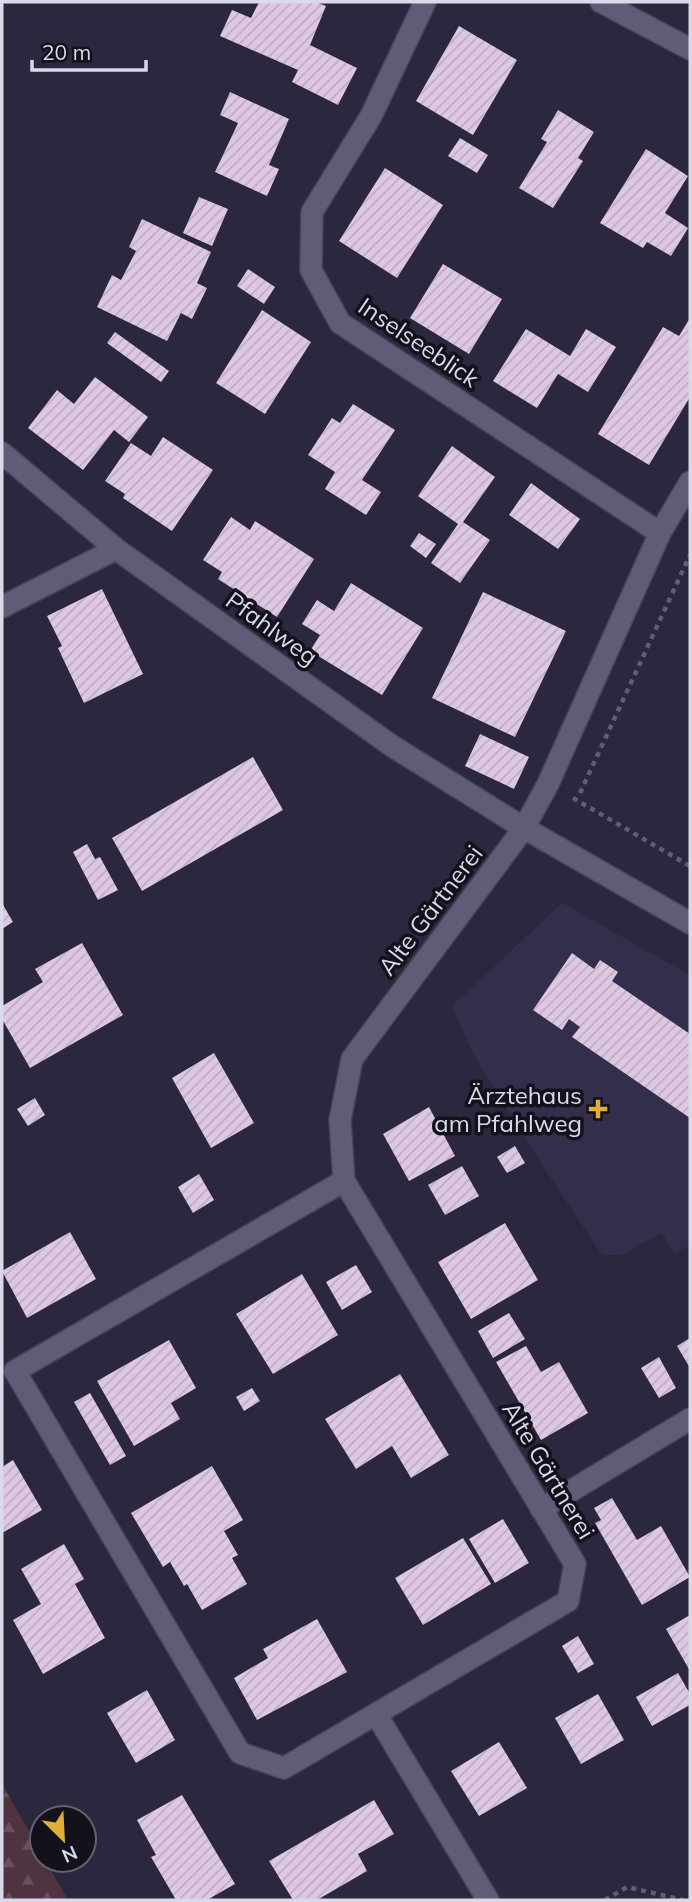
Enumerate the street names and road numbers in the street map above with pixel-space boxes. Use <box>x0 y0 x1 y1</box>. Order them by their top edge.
street label: Inselseeblick <box>353 291 486 394</box>
street label: Pfahlweg <box>220 585 324 671</box>
street label: Alte Gärtnerei <box>371 839 489 981</box>
street label: Alte Gärtnerei <box>496 1396 602 1544</box>

